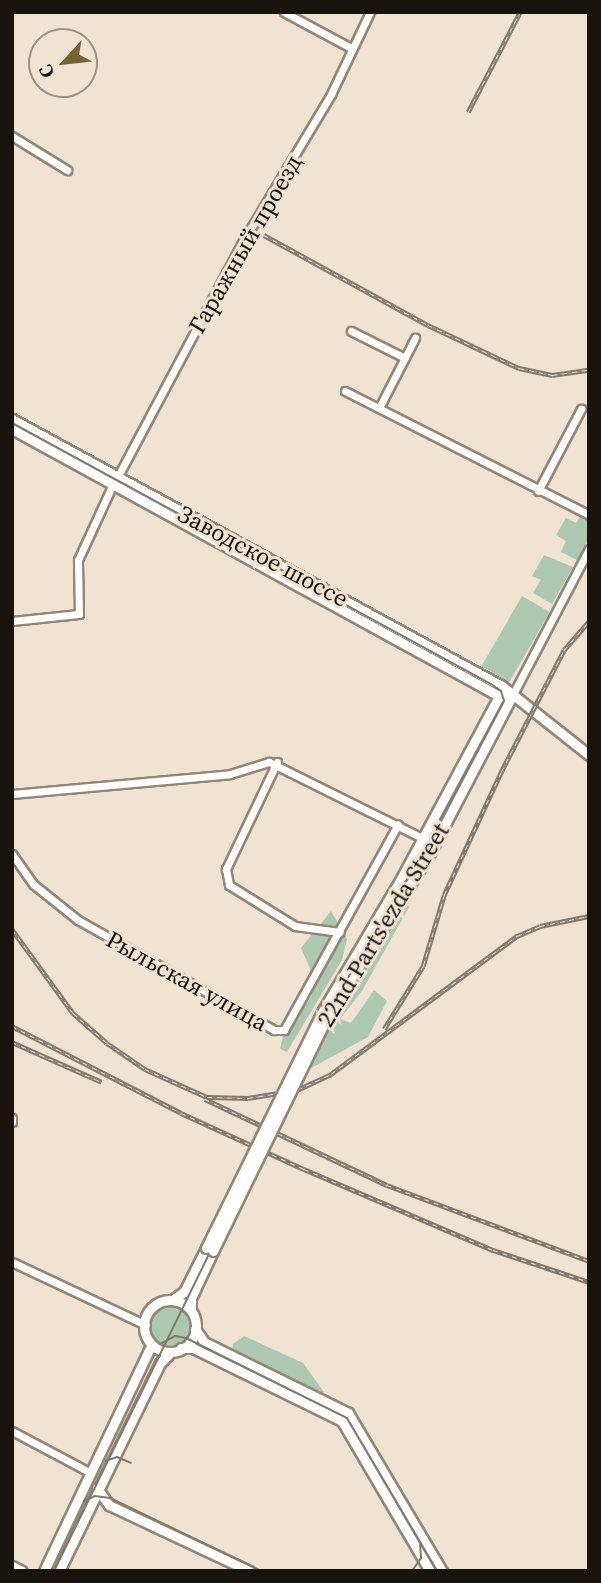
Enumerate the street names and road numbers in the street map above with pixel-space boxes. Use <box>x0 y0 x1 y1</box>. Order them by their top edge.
street label: Гаражный проезд <box>182 150 308 338</box>
street label: Заводское шоссе <box>173 499 353 613</box>
street label: 22nd Parts'ezda Street <box>311 818 455 1032</box>
street label: Рыльская улица <box>101 925 273 1037</box>

